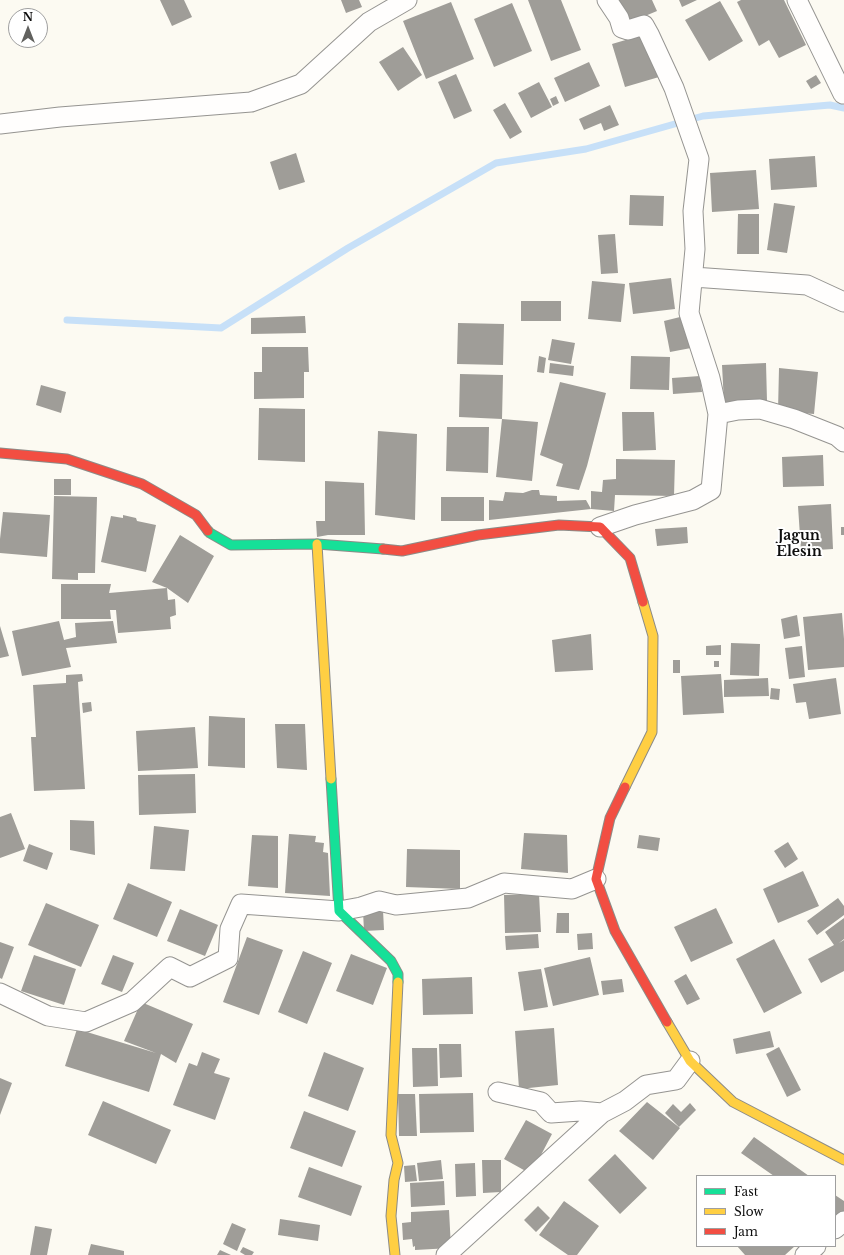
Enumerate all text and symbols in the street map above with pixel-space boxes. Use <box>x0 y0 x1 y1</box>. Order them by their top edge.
north arrow <box>8 8 48 48</box>
text: N <box>23 10 33 24</box>
district label: Jagun Elesin <box>776 528 822 560</box>
legend <box>696 1175 836 1247</box>
text: Fast <box>734 1184 758 1199</box>
text: Slow <box>734 1204 763 1219</box>
text: Jam <box>734 1224 758 1239</box>

